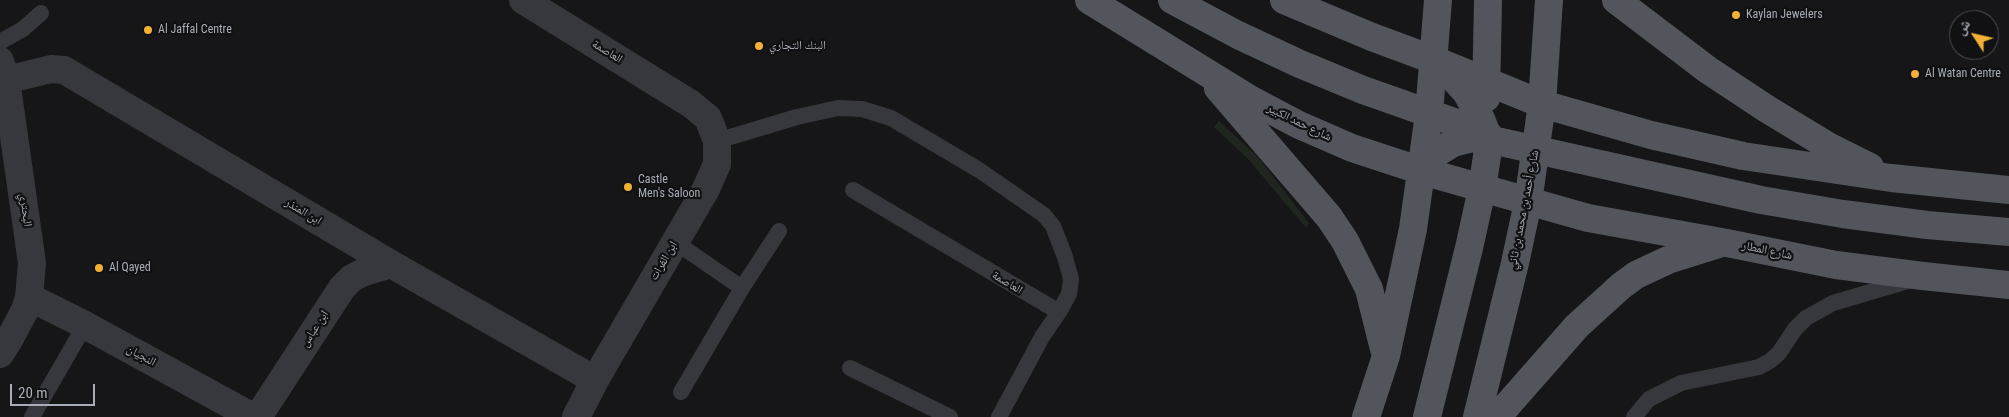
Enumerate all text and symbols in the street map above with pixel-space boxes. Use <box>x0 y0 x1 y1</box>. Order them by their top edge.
place label: Kaylan Jewelers <box>1746 8 1823 22</box>
marker: Kaylan Jewelers <box>1730 9 1742 21</box>
north arrow <box>1949 10 1999 60</box>
text: ش <box>1952 16 1973 38</box>
place label: Al Jaffal Centre <box>158 23 232 37</box>
marker: Al Jaffal Centre <box>142 24 154 36</box>
street label: العاصمة <box>589 37 625 67</box>
place label: البنك التجاري <box>769 39 826 53</box>
marker: البنك التجاري <box>753 40 765 52</box>
place label: Al Watan Centre <box>1925 67 2001 81</box>
marker: Al Watan Centre <box>1909 68 1921 80</box>
street label: شارع حمد الكبير <box>1264 101 1334 145</box>
street label: شارع أحمد بن محمد بن ثاني <box>1505 149 1543 271</box>
place label: Castle Men's Saloon <box>638 173 700 201</box>
marker: Castle Men's Saloon <box>622 181 634 193</box>
street label: البحتري <box>16 192 34 228</box>
street label: ابن المنذر <box>282 195 324 229</box>
street label: ابن الفرات <box>647 239 681 283</box>
street label: شارع المطار <box>1740 239 1794 263</box>
place label: Al Qayed <box>109 261 151 275</box>
marker: Al Qayed <box>93 262 105 274</box>
street label: العاصمة <box>989 268 1025 298</box>
street label: ابن عباس <box>298 308 332 350</box>
street label: النجيان <box>124 342 158 370</box>
scale bar <box>12 374 98 406</box>
text: 20 m <box>18 384 48 402</box>

